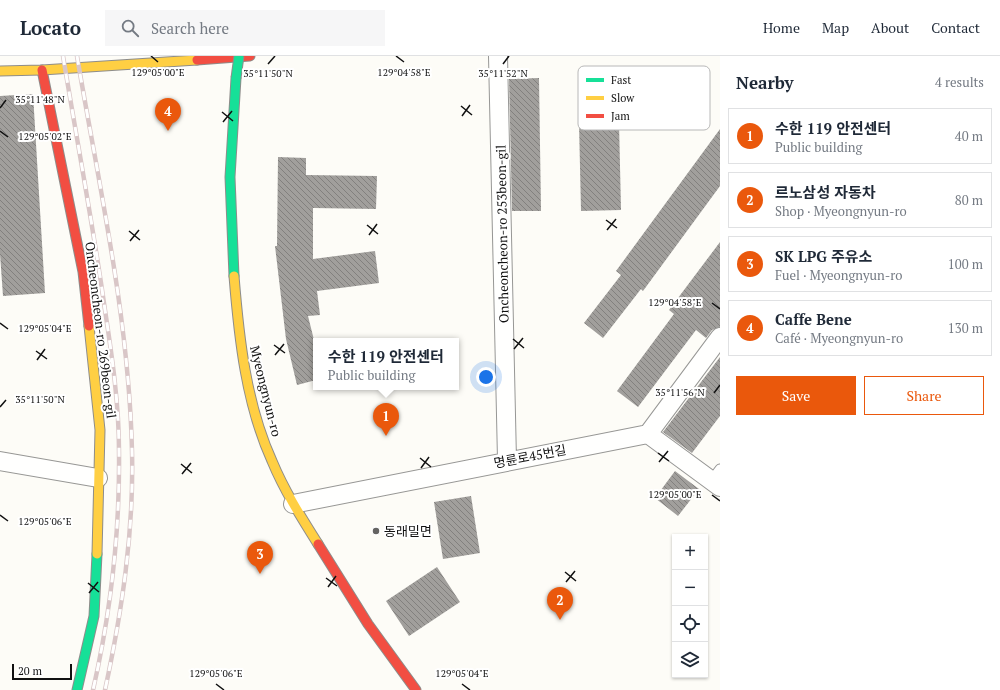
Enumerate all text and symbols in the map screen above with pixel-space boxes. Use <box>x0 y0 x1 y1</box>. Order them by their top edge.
search box <box>105 10 385 46</box>
text: Locato <box>20 15 81 40</box>
icon: search <box>119 17 141 39</box>
text: Search here <box>151 18 229 38</box>
text: Home <box>763 18 800 37</box>
text: Map <box>822 18 849 37</box>
text: About <box>871 18 909 37</box>
text: Contact <box>931 18 980 37</box>
text: 129°05'00"E <box>131 66 185 79</box>
text: 129°04'58"E <box>377 66 431 79</box>
legend <box>578 66 710 130</box>
text: 35°11'50"N <box>243 67 293 80</box>
text: 35°11'52"N <box>478 67 528 80</box>
text: Nearby <box>736 71 794 94</box>
text: Fast <box>611 73 631 87</box>
text: 4 results <box>935 73 984 91</box>
text: Slow <box>611 91 635 105</box>
text: 35°11'48"N <box>15 93 65 106</box>
pin: 4 <box>155 98 181 131</box>
text: Jam <box>611 109 630 123</box>
text: 수한 119 안전센터 <box>775 118 891 138</box>
text: 1 <box>746 127 754 145</box>
text: 40 m <box>955 127 983 145</box>
text: 129°05'02"E <box>18 130 72 143</box>
text: Public building <box>775 138 862 156</box>
street label: Oncheoncheon-ro 253beon-gil <box>491 145 513 323</box>
text: 르노삼성 자동차 <box>775 182 876 202</box>
text: 2 <box>746 191 754 209</box>
text: 80 m <box>955 191 983 209</box>
text: Shop · Myeongnyun-ro <box>775 202 907 220</box>
street label: Oncheoncheon-ro 269beon-gil <box>81 241 121 420</box>
text: SK LPG 주유소 <box>775 246 872 266</box>
text: 3 <box>746 255 754 273</box>
text: 100 m <box>948 255 983 273</box>
text: Fuel · Myeongnyun-ro <box>775 266 903 284</box>
text: 129°04'58"E <box>648 296 702 309</box>
text: Caffe Bene <box>775 309 852 329</box>
text: 4 <box>746 319 754 337</box>
text: 130 m <box>948 319 983 337</box>
text: 129°05'04"E <box>18 322 72 335</box>
text: Café · Myeongnyun-ro <box>775 329 903 347</box>
popup <box>313 338 459 390</box>
street label: Myeongnyun-ro <box>246 344 286 438</box>
text: 수한 119 안전센터 <box>328 346 444 366</box>
text: Public building <box>328 366 415 384</box>
your location <box>476 367 496 387</box>
button: Save <box>736 376 856 415</box>
button: Share <box>864 376 984 415</box>
text: 35°11'56"N <box>655 386 705 399</box>
text: 35°11'50"N <box>15 393 65 406</box>
pin: 1 <box>373 403 399 436</box>
street label: 명륜로45번길 <box>492 440 568 472</box>
text: 129°05'00"E <box>648 488 702 501</box>
text: 129°05'06"E <box>18 515 72 528</box>
place label: 동래밀면 <box>384 522 432 540</box>
marker: 동래밀면 <box>371 526 381 536</box>
map controls <box>672 534 708 678</box>
button: + <box>672 534 708 570</box>
pin: 3 <box>247 541 273 574</box>
button: − <box>672 570 708 606</box>
pin: 2 <box>547 587 573 620</box>
button: locate <box>672 606 708 642</box>
button: layers <box>672 642 708 678</box>
scale bar <box>12 662 72 681</box>
text: 20 m <box>18 664 42 678</box>
text: 129°05'06"E <box>189 667 243 680</box>
text: 129°05'04"E <box>435 667 489 680</box>

